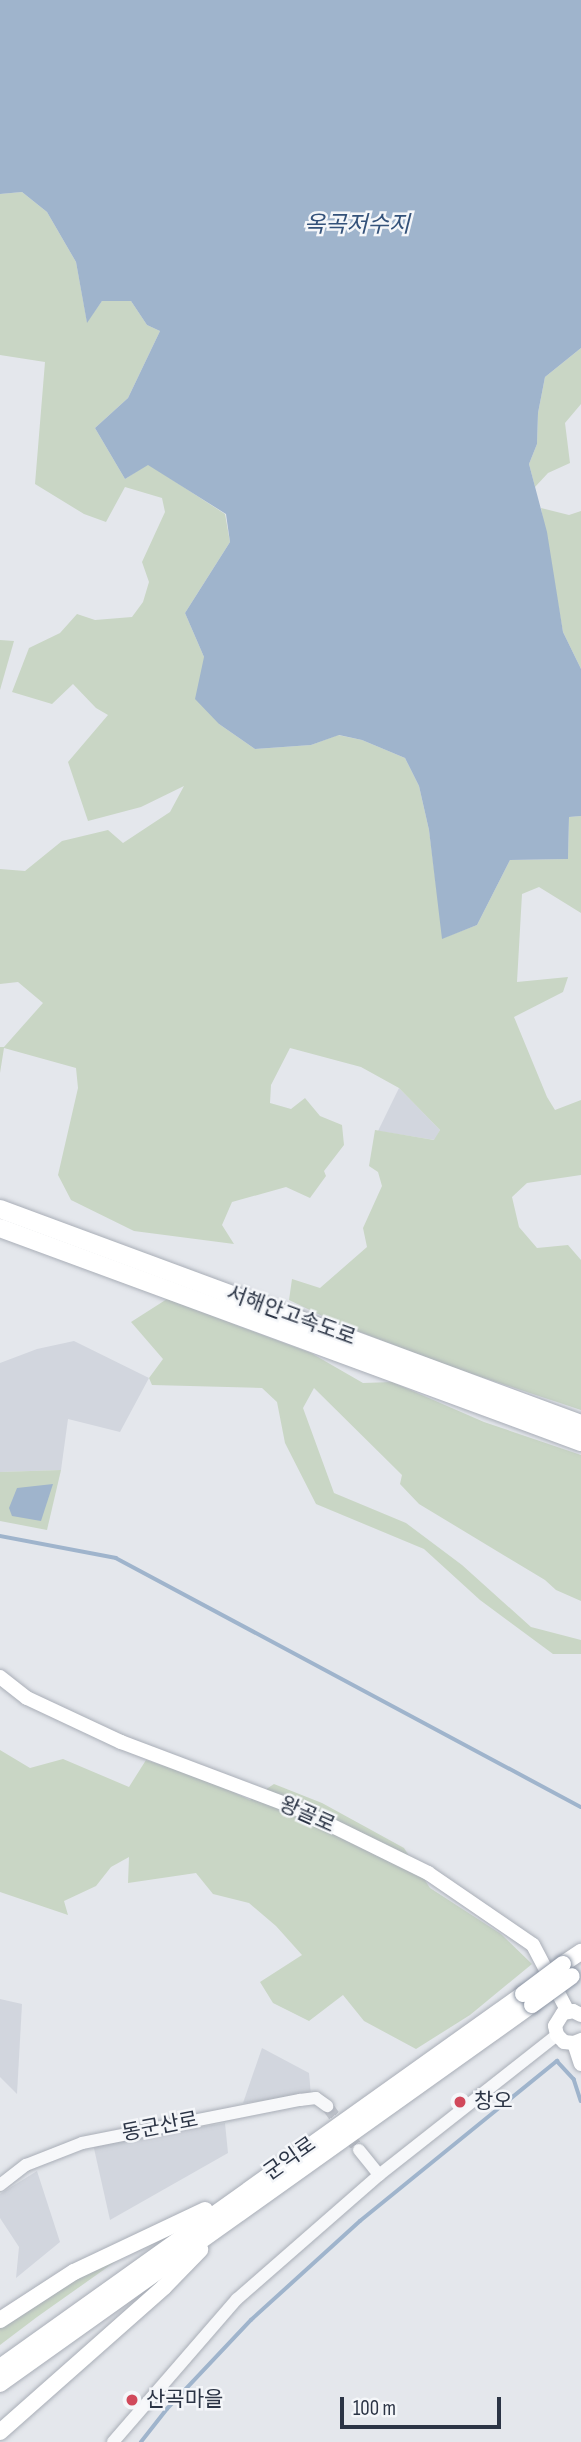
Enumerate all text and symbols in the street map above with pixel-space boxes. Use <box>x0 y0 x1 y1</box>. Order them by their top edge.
water label: 옥곡저수지 <box>304 211 410 239</box>
street label: 서해안고속도로 <box>223 1281 359 1351</box>
street label: 왕골로 <box>275 1792 339 1838</box>
place label: 창오 <box>474 2089 513 2115</box>
marker: 창오 <box>452 2094 468 2110</box>
street label: 동군산로 <box>120 2107 200 2147</box>
street label: 군익로 <box>259 2132 321 2186</box>
scale bar <box>343 2382 504 2426</box>
place label: 산곡마을 <box>146 2387 223 2413</box>
marker: 산곡마을 <box>124 2392 140 2408</box>
text: 100 m <box>353 2396 396 2421</box>

